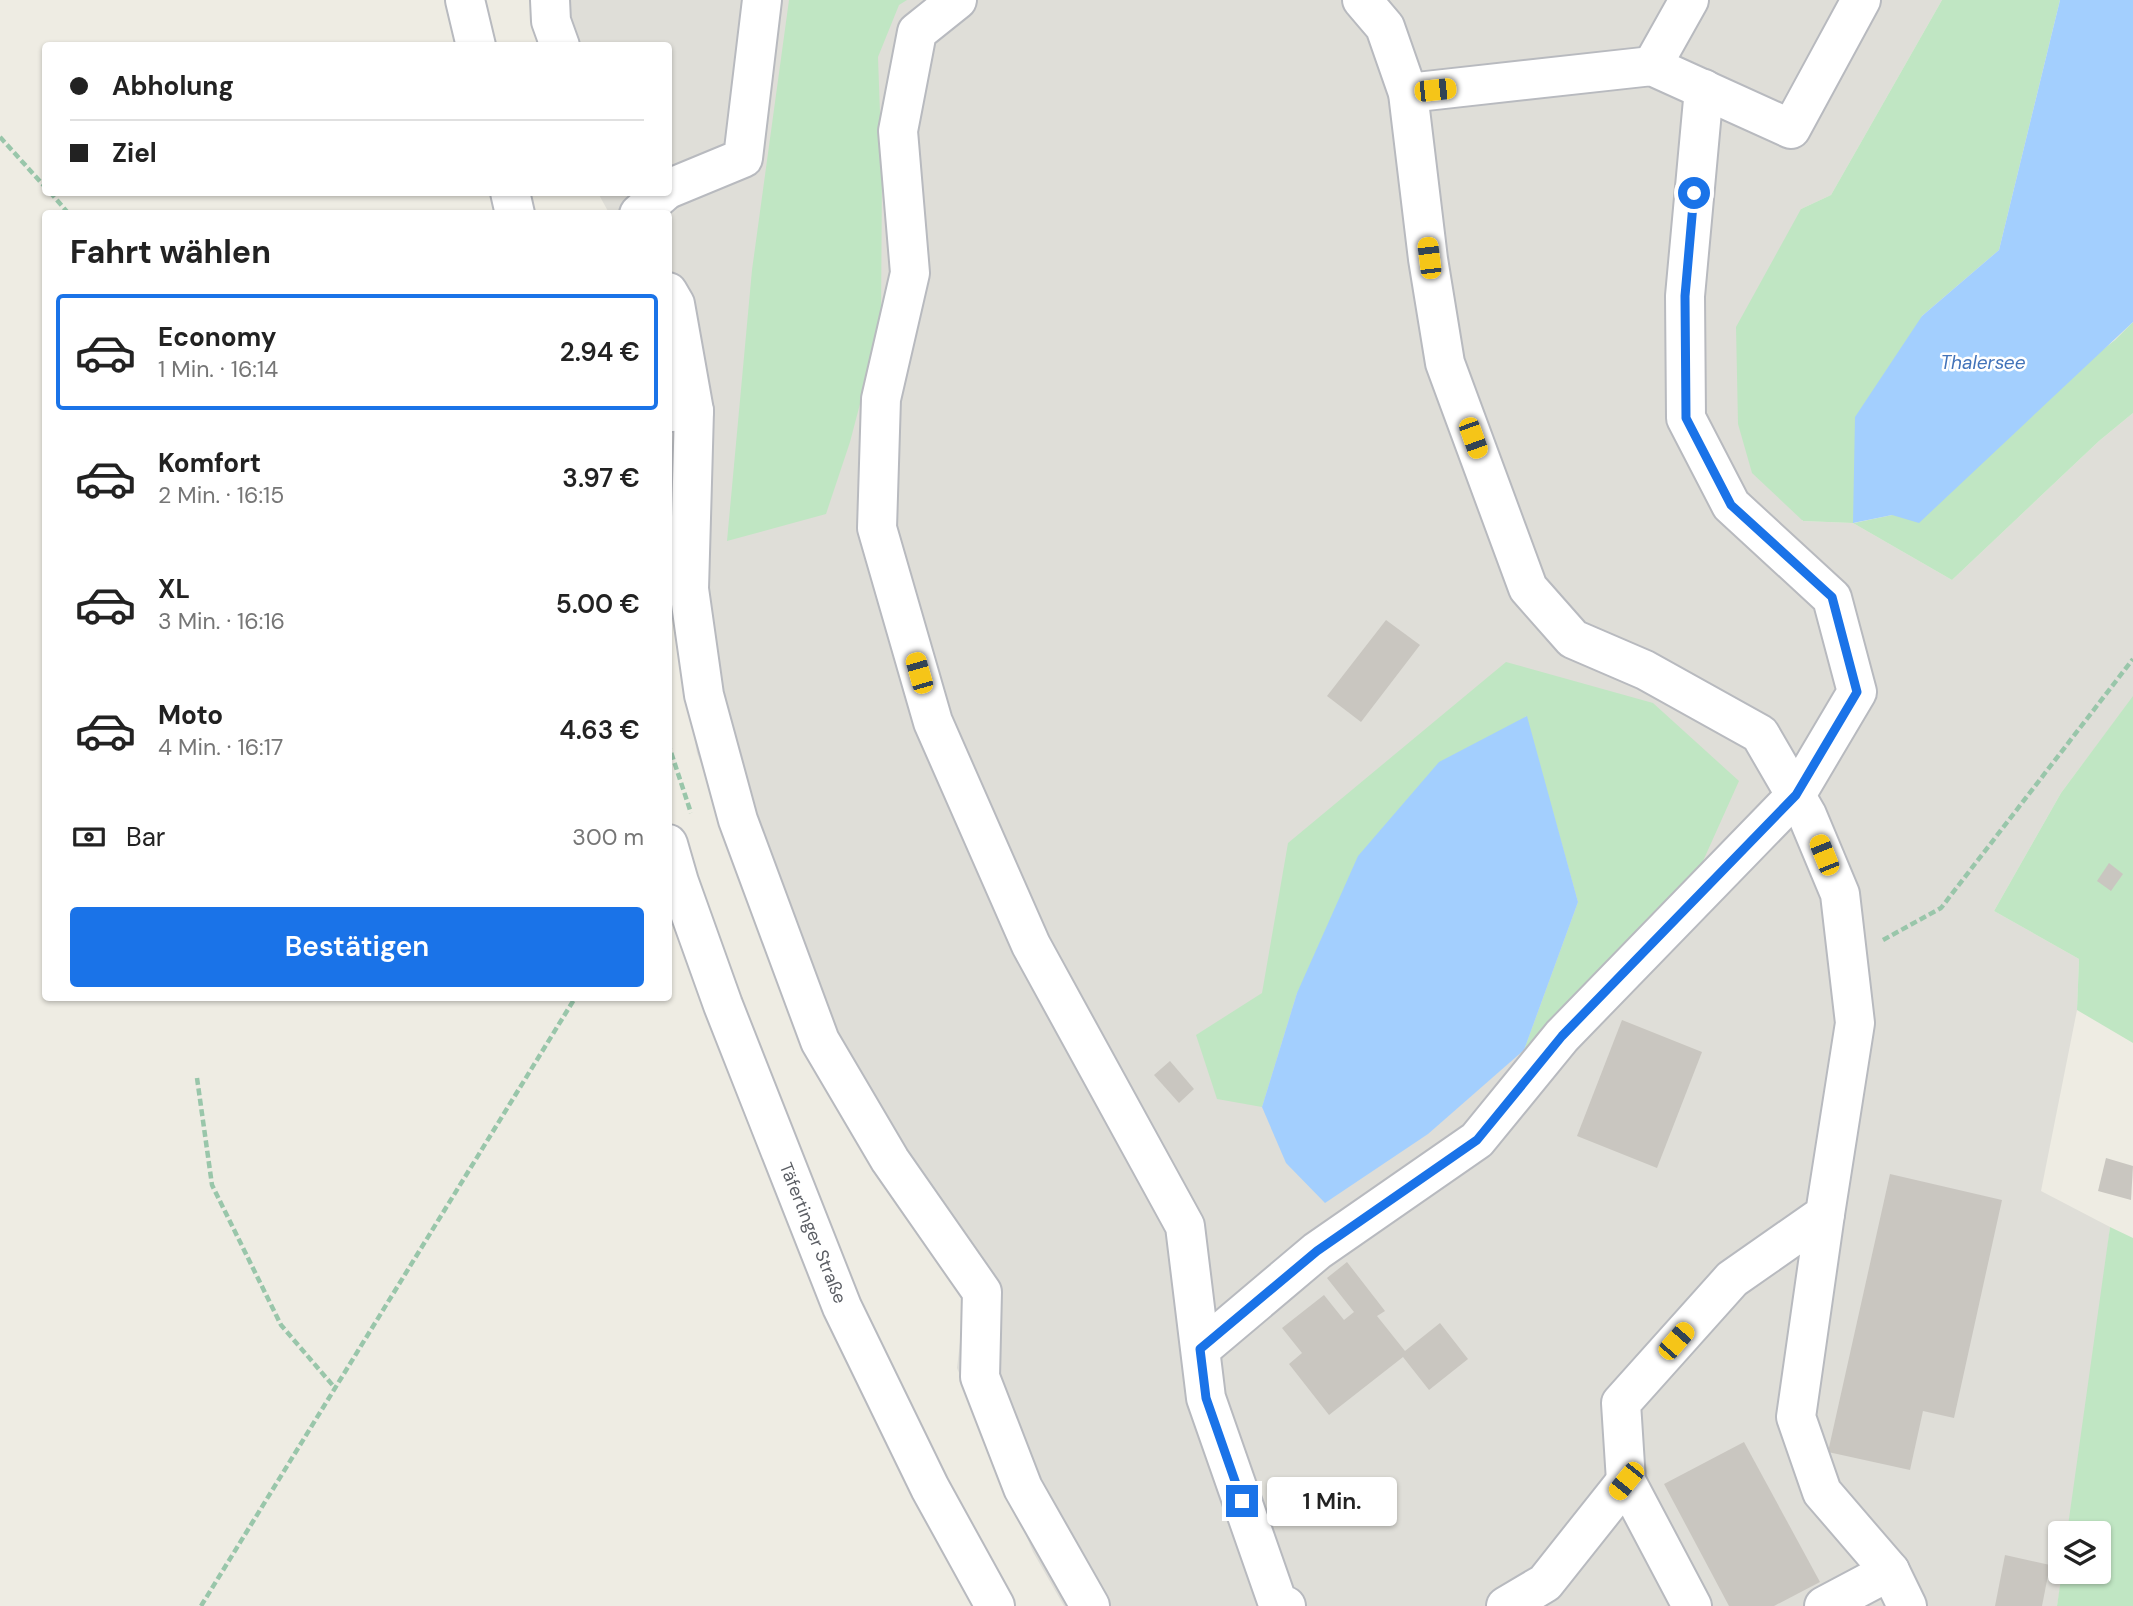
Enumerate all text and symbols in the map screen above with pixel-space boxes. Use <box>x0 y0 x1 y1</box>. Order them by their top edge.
text: Abholung <box>112 69 234 103</box>
car <box>1414 77 1457 103</box>
text: Ziel <box>112 136 157 170</box>
route start <box>1678 177 1710 209</box>
text: Fahrt wählen <box>70 231 271 273</box>
car <box>1417 236 1442 280</box>
text: Economy <box>158 320 276 354</box>
icon: car <box>74 321 137 384</box>
text: 2.94 € <box>560 335 640 369</box>
water label: Thalersee <box>1940 350 2026 375</box>
text: 1 Min. · 16:14 <box>158 354 278 384</box>
car <box>1456 415 1491 461</box>
text: Komfort <box>158 446 261 480</box>
icon: car <box>74 447 137 510</box>
text: 3.97 € <box>562 461 640 495</box>
text: 2 Min. · 16:15 <box>158 480 284 510</box>
text: XL <box>158 572 190 606</box>
icon: car <box>74 573 137 636</box>
text: 5.00 € <box>556 587 640 621</box>
text: 3 Min. · 16:16 <box>158 606 285 636</box>
car <box>904 650 935 696</box>
text: Moto <box>158 698 223 732</box>
icon: car <box>74 699 137 762</box>
text: 4.63 € <box>559 713 640 747</box>
text: 4 Min. · 16:17 <box>158 732 283 762</box>
icon: cash <box>70 818 108 856</box>
text: Bar <box>126 820 165 854</box>
text: 300 m <box>572 822 644 852</box>
car <box>1807 832 1842 878</box>
button: Bestätigen <box>70 907 644 987</box>
street label: Täfertinger Straße <box>774 1159 852 1307</box>
car <box>1655 1318 1698 1364</box>
car <box>1605 1458 1648 1504</box>
callout: 1 Min. <box>1266 1476 1396 1526</box>
route end <box>1226 1485 1258 1517</box>
text: 1 Min. <box>1302 1486 1362 1516</box>
map controls <box>2048 1521 2111 1584</box>
button: layers <box>2048 1521 2111 1584</box>

